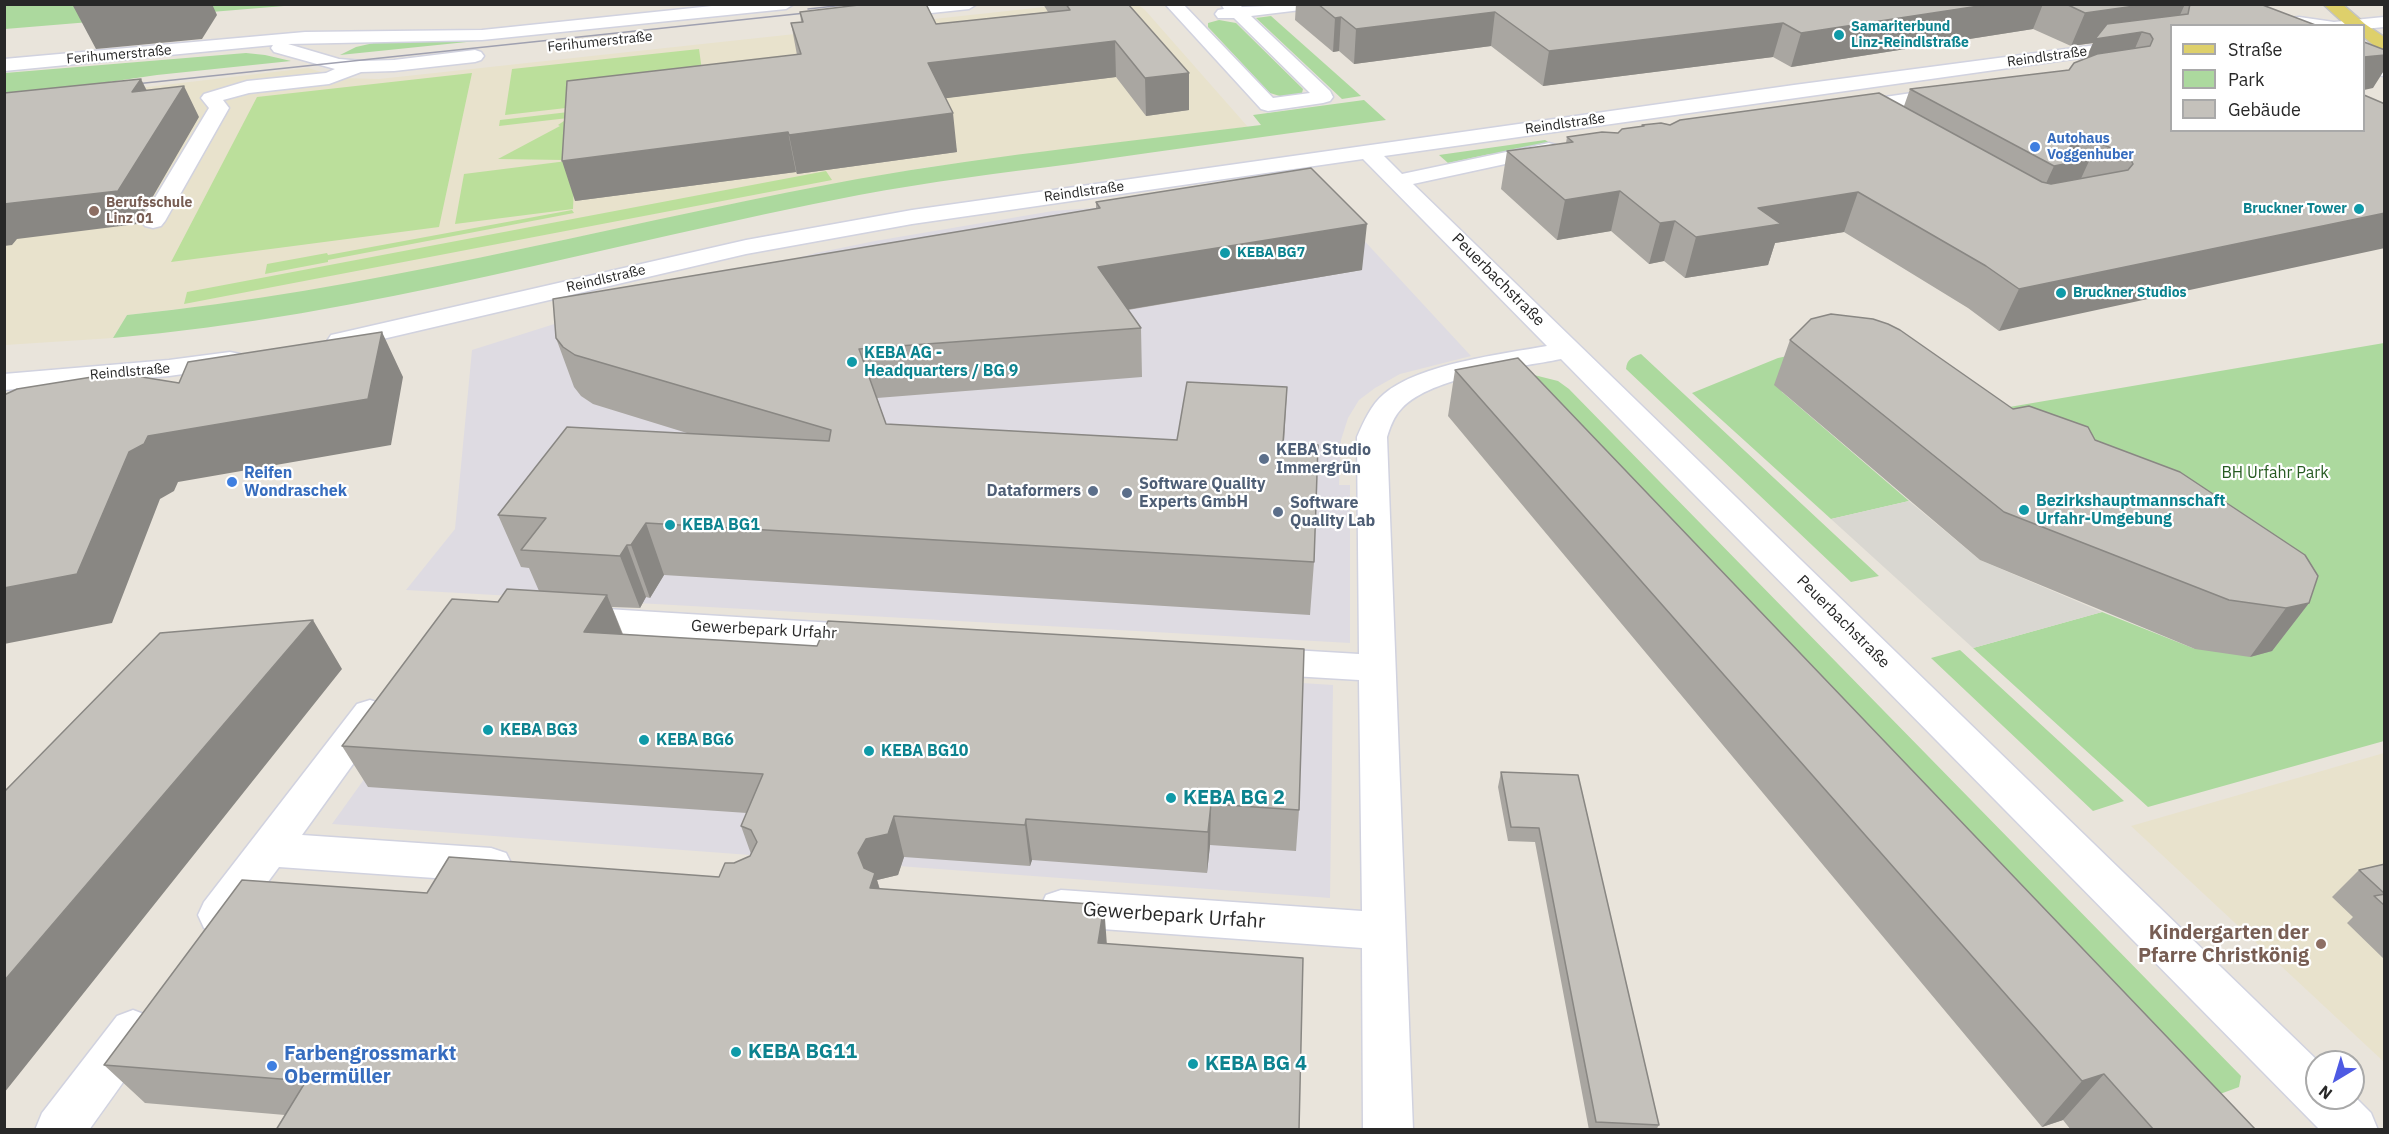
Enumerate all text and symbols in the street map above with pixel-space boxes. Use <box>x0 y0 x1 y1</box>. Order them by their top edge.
place label: Samariterbund Linz-Reindlstraße <box>1851 19 1969 51</box>
legend <box>2170 24 2365 132</box>
street label: Ferihumerstraße <box>547 28 653 56</box>
marker: Samariterbund Linz-Reindlstraße <box>1832 28 1846 42</box>
text: Straße <box>2228 38 2282 61</box>
street label: Ferihumerstraße <box>66 42 172 68</box>
street label: Reindlstraße <box>2006 43 2088 71</box>
text: Park <box>2228 68 2264 91</box>
text: Gebäude <box>2228 98 2301 121</box>
street label: Reindlstraße <box>1524 110 1606 138</box>
place label: Autohaus Voggenhuber <box>2047 131 2134 164</box>
marker: Autohaus Voggenhuber <box>2028 140 2042 154</box>
street label: Reindlstraße <box>1043 178 1125 206</box>
place label: Berufsschule Linz 01 <box>106 195 192 228</box>
place label: Bruckner Tower <box>2243 201 2347 217</box>
marker: Bruckner Tower <box>2352 202 2366 216</box>
marker: Berufsschule Linz 01 <box>87 204 101 218</box>
street label: Peuerbachstraße <box>1448 230 1548 330</box>
place label: KEBA BG7 <box>1237 245 1305 261</box>
marker: KEBA BG7 <box>1218 246 1232 260</box>
street label: Reindlstraße <box>565 262 647 296</box>
place label: Bruckner Studios <box>2073 285 2187 301</box>
marker: Bruckner Studios <box>2054 286 2068 300</box>
place label: KEBA AG - Headquarters / BG 9 <box>864 343 1018 381</box>
marker: KEBA AG - Headquarters / BG 9 <box>845 355 859 369</box>
street label: Reindlstraße <box>89 360 171 384</box>
place label: KEBA Studio Immergrün <box>1276 440 1371 478</box>
marker: KEBA Studio Immergrün <box>1257 452 1271 466</box>
place label: Reifen Wondraschek <box>244 463 347 501</box>
park label: BH Urfahr Park <box>2221 463 2329 483</box>
place label: Software Quality Experts GmbH <box>1139 474 1265 512</box>
marker: Reifen Wondraschek <box>225 475 239 489</box>
place label: Dataformers <box>987 481 1081 501</box>
marker: Dataformers <box>1086 484 1100 498</box>
marker: Software Quality Experts GmbH <box>1120 486 1134 500</box>
place label: Bezirkshauptmannschaft Urfahr-Umgebung <box>2036 491 2225 529</box>
place label: Software Quality Lab <box>1290 493 1375 531</box>
marker: Bezirkshauptmannschaft Urfahr-Umgebung <box>2017 503 2031 517</box>
marker: Software Quality Lab <box>1271 505 1285 519</box>
place label: KEBA BG1 <box>682 515 760 535</box>
marker: KEBA BG1 <box>663 518 677 532</box>
street label: Peuerbachstraße <box>1793 572 1893 672</box>
street label: Gewerbepark Urfahr <box>691 617 837 643</box>
place label: KEBA BG3 <box>500 720 578 740</box>
marker: KEBA BG3 <box>481 723 495 737</box>
place label: KEBA BG6 <box>656 730 734 750</box>
marker: KEBA BG6 <box>637 733 651 747</box>
place label: KEBA BG10 <box>881 741 968 761</box>
marker: KEBA BG10 <box>862 744 876 758</box>
place label: KEBA BG 2 <box>1183 786 1285 810</box>
marker: KEBA BG 2 <box>1164 791 1178 805</box>
street label: Gewerbepark Urfahr <box>1082 898 1266 934</box>
place label: Kindergarten der Pfarre Christkönig <box>2138 921 2309 968</box>
marker: Kindergarten der Pfarre Christkönig <box>2314 937 2328 951</box>
place label: KEBA BG11 <box>748 1040 857 1064</box>
place label: Farbengrossmarkt Obermüller <box>284 1042 456 1089</box>
marker: KEBA BG11 <box>729 1045 743 1059</box>
north arrow <box>2305 1050 2365 1110</box>
place label: KEBA BG 4 <box>1205 1052 1307 1076</box>
marker: KEBA BG 4 <box>1186 1057 1200 1071</box>
marker: Farbengrossmarkt Obermüller <box>265 1059 279 1073</box>
text: N <box>2314 1081 2336 1104</box>

